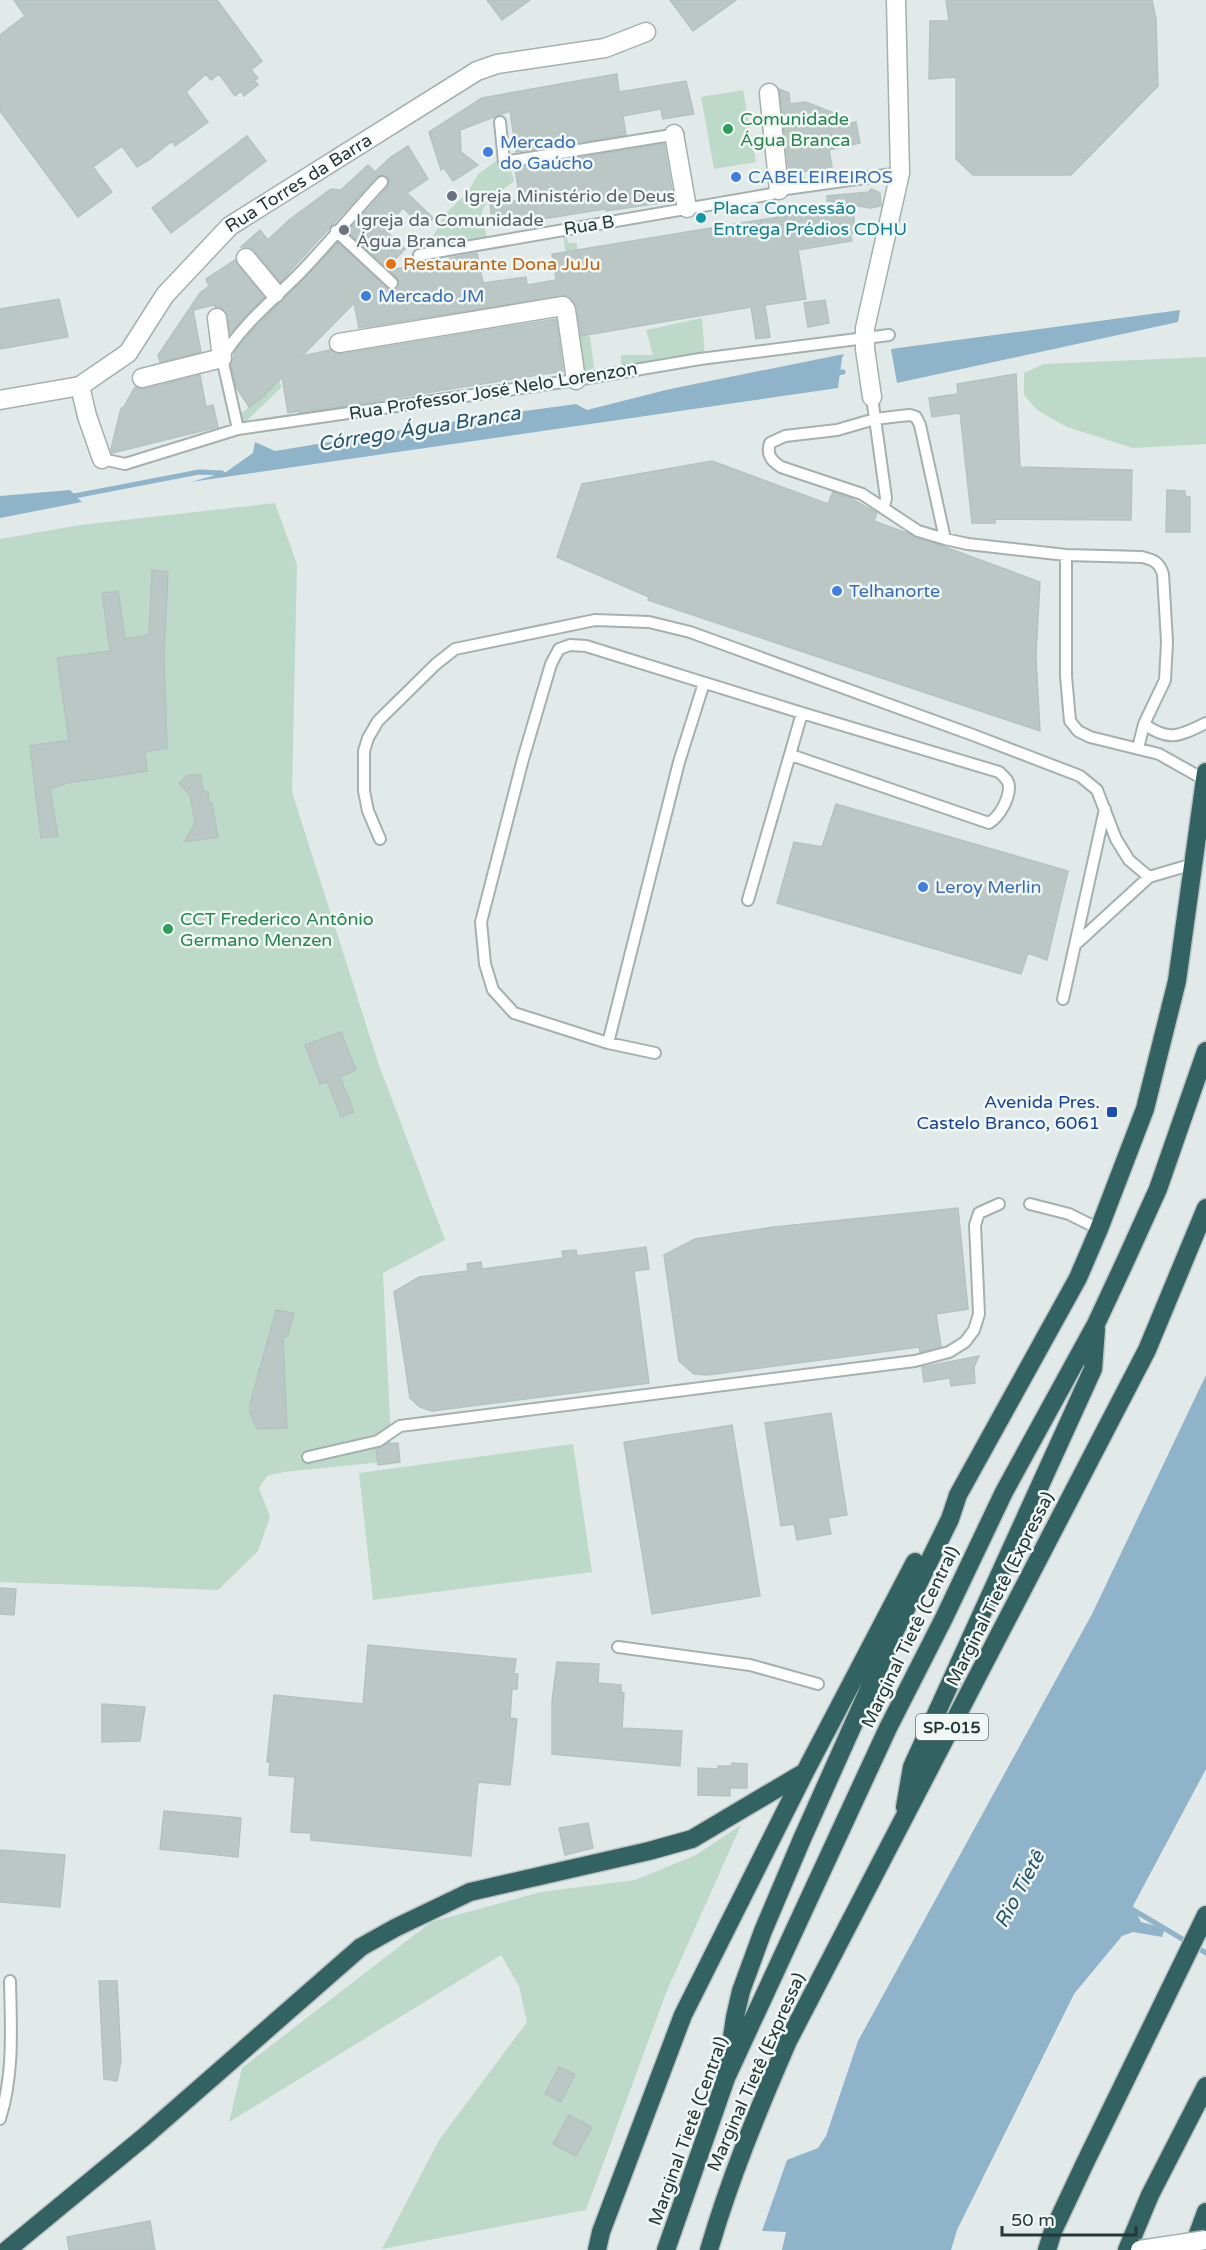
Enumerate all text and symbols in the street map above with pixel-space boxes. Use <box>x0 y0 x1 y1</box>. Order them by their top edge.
place label: Comunidade Água Branca <box>740 108 850 151</box>
marker: Comunidade Água Branca <box>721 122 735 136</box>
street label: Rua Torres da Barra <box>221 129 376 237</box>
place label: Mercado do Gaúcho <box>500 131 593 174</box>
marker: Mercado do Gaúcho <box>481 145 495 159</box>
place label: CABELEIREIROS <box>748 166 893 188</box>
marker: CABELEIREIROS <box>729 170 743 184</box>
place label: Igreja Ministério de Deus <box>464 185 675 207</box>
marker: Igreja Ministério de Deus <box>445 189 459 203</box>
place label: Placa Concessão Entrega Prédios CDHU <box>713 197 907 240</box>
place label: Igreja da Comunidade Água Branca <box>356 209 544 252</box>
street label: Rua B <box>562 210 616 240</box>
marker: Placa Concessão Entrega Prédios CDHU <box>694 211 708 225</box>
marker: Igreja da Comunidade Água Branca <box>337 223 351 237</box>
place label: Restaurante Dona JuJu <box>403 253 600 275</box>
marker: Restaurante Dona JuJu <box>384 257 398 271</box>
place label: Mercado JM <box>378 285 484 307</box>
marker: Mercado JM <box>359 289 373 303</box>
street label: Rua Professor José Nelo Lorenzon <box>347 357 639 425</box>
water label: Córrego Água Branca <box>316 401 523 457</box>
place label: Telhanorte <box>849 580 940 602</box>
marker: Telhanorte <box>830 584 844 598</box>
place label: Leroy Merlin <box>935 876 1042 898</box>
marker: Leroy Merlin <box>916 880 930 894</box>
place label: CCT Frederico Antônio Germano Menzen <box>180 908 374 951</box>
marker: CCT Frederico Antônio Germano Menzen <box>161 922 175 936</box>
place label: Avenida Pres. Castelo Branco, 6061 <box>917 1091 1100 1134</box>
marker: Avenida Pres. Castelo Branco, 6061 <box>1105 1105 1119 1119</box>
street label: Marginal Tietê (Expressa) <box>941 1488 1059 1690</box>
street label: Marginal Tietê (Central) <box>856 1542 964 1732</box>
road number: SP-015 <box>916 1714 988 1740</box>
water label: Rio Tietê <box>990 1845 1051 1932</box>
street label: Marginal Tietê (Expressa) <box>702 1969 810 2175</box>
street label: Marginal Tietê (Central) <box>644 2033 732 2229</box>
scale bar <box>1002 2199 1136 2237</box>
text: 50 m <box>1011 2209 1055 2231</box>

